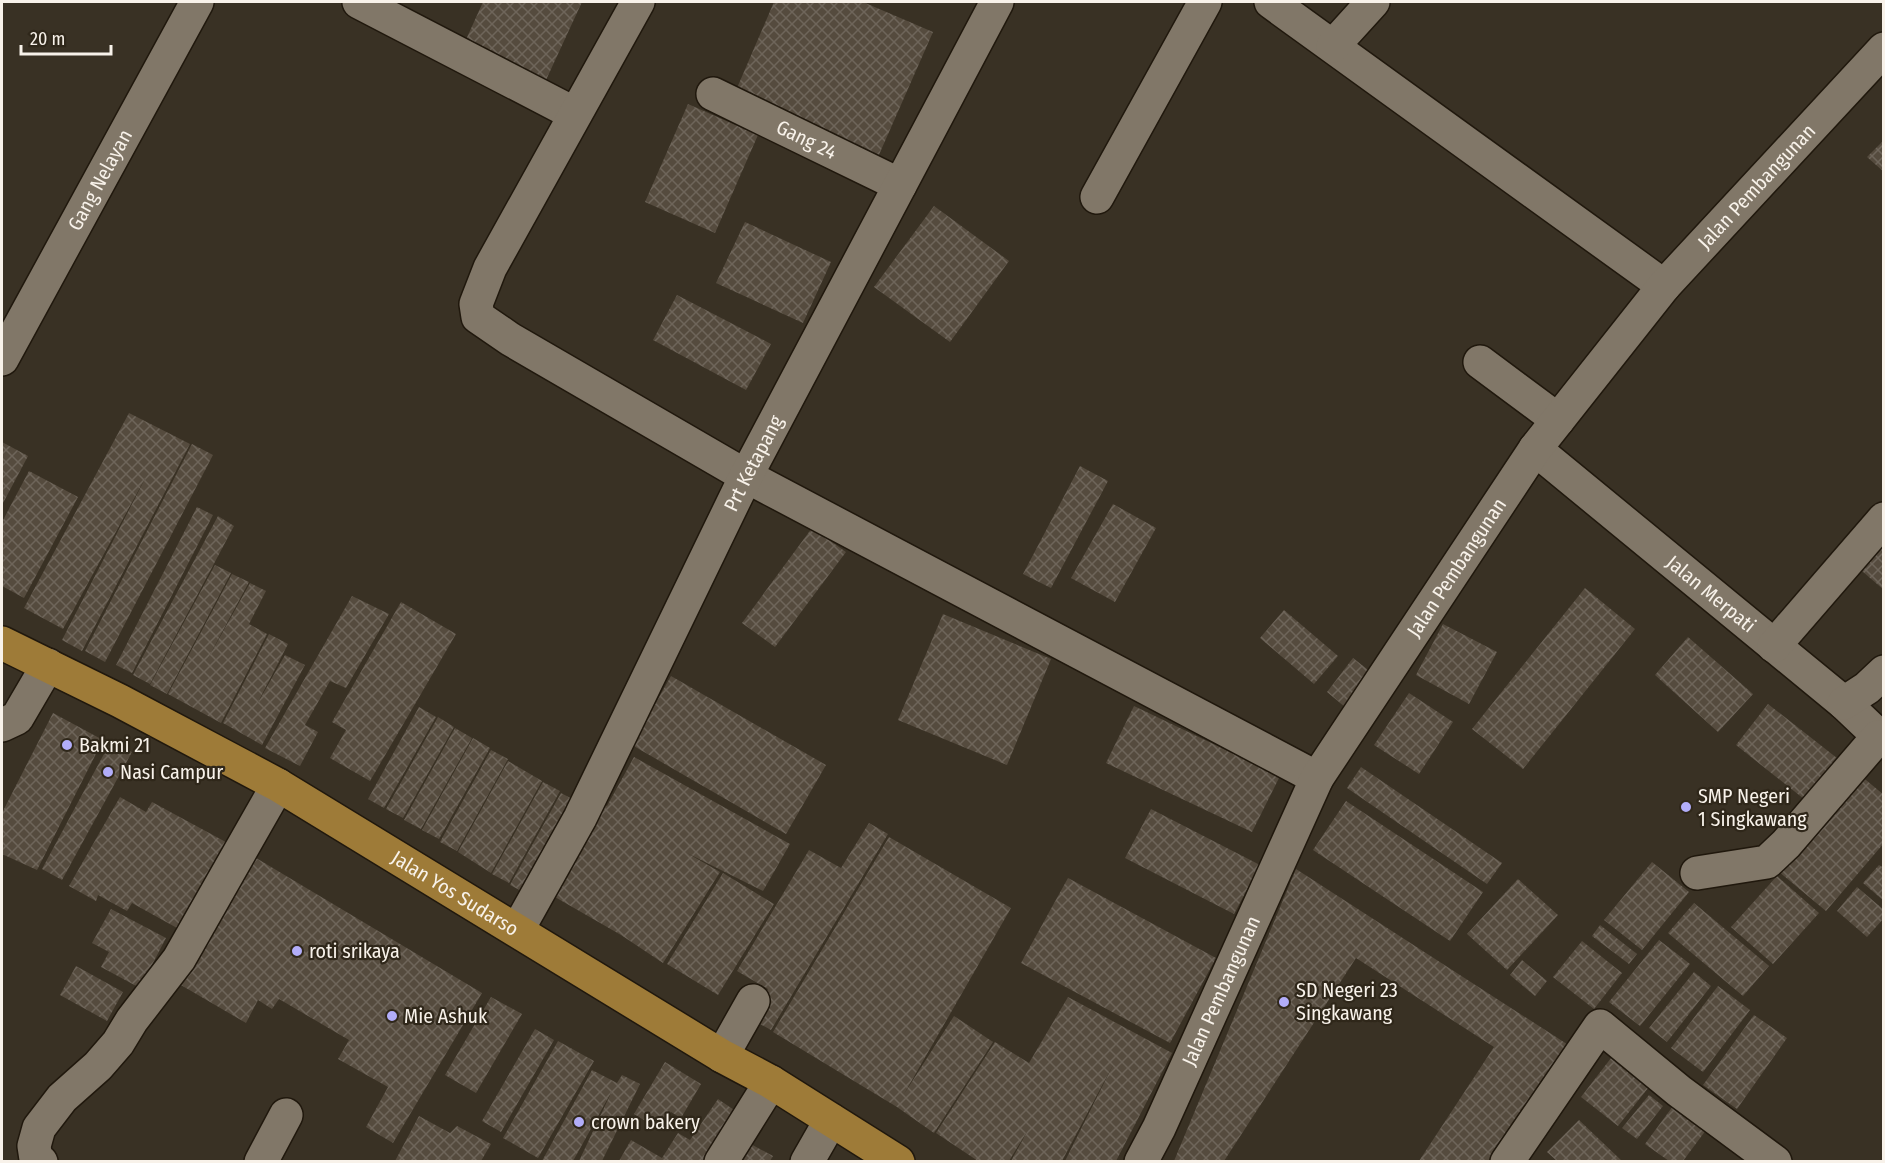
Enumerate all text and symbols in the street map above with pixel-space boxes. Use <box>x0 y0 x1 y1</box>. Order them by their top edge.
scale bar <box>21 18 111 56</box>
text: 20 m <box>30 28 65 50</box>
street label: Gang 24 <box>772 115 841 164</box>
street label: Jalan Pembangunan <box>1693 119 1820 254</box>
street label: Gang Nelayan <box>62 125 137 235</box>
street label: Prt Ketapang <box>719 410 788 515</box>
street label: Jalan Pembangunan <box>1402 493 1511 642</box>
street label: Jalan Merpati <box>1662 550 1761 637</box>
place label: Bakmi 21 <box>79 733 150 757</box>
marker: Bakmi 21 <box>60 738 74 752</box>
place label: Nasi Campur <box>120 760 223 784</box>
marker: Nasi Campur <box>101 765 115 779</box>
place label: SMP Negeri 1 Singkawang <box>1698 784 1807 831</box>
marker: SMP Negeri 1 Singkawang <box>1679 800 1693 814</box>
street label: Jalan Yos Sudarso <box>387 845 523 941</box>
street label: Jalan Pembangunan <box>1177 912 1265 1070</box>
place label: roti srikaya <box>309 939 400 963</box>
marker: roti srikaya <box>290 944 304 958</box>
place label: SD Negeri 23 Singkawang <box>1296 978 1398 1025</box>
marker: SD Negeri 23 Singkawang <box>1277 995 1291 1009</box>
place label: Mie Ashuk <box>404 1004 488 1028</box>
marker: Mie Ashuk <box>385 1009 399 1023</box>
place label: crown bakery <box>591 1110 700 1134</box>
marker: crown bakery <box>572 1115 586 1129</box>

